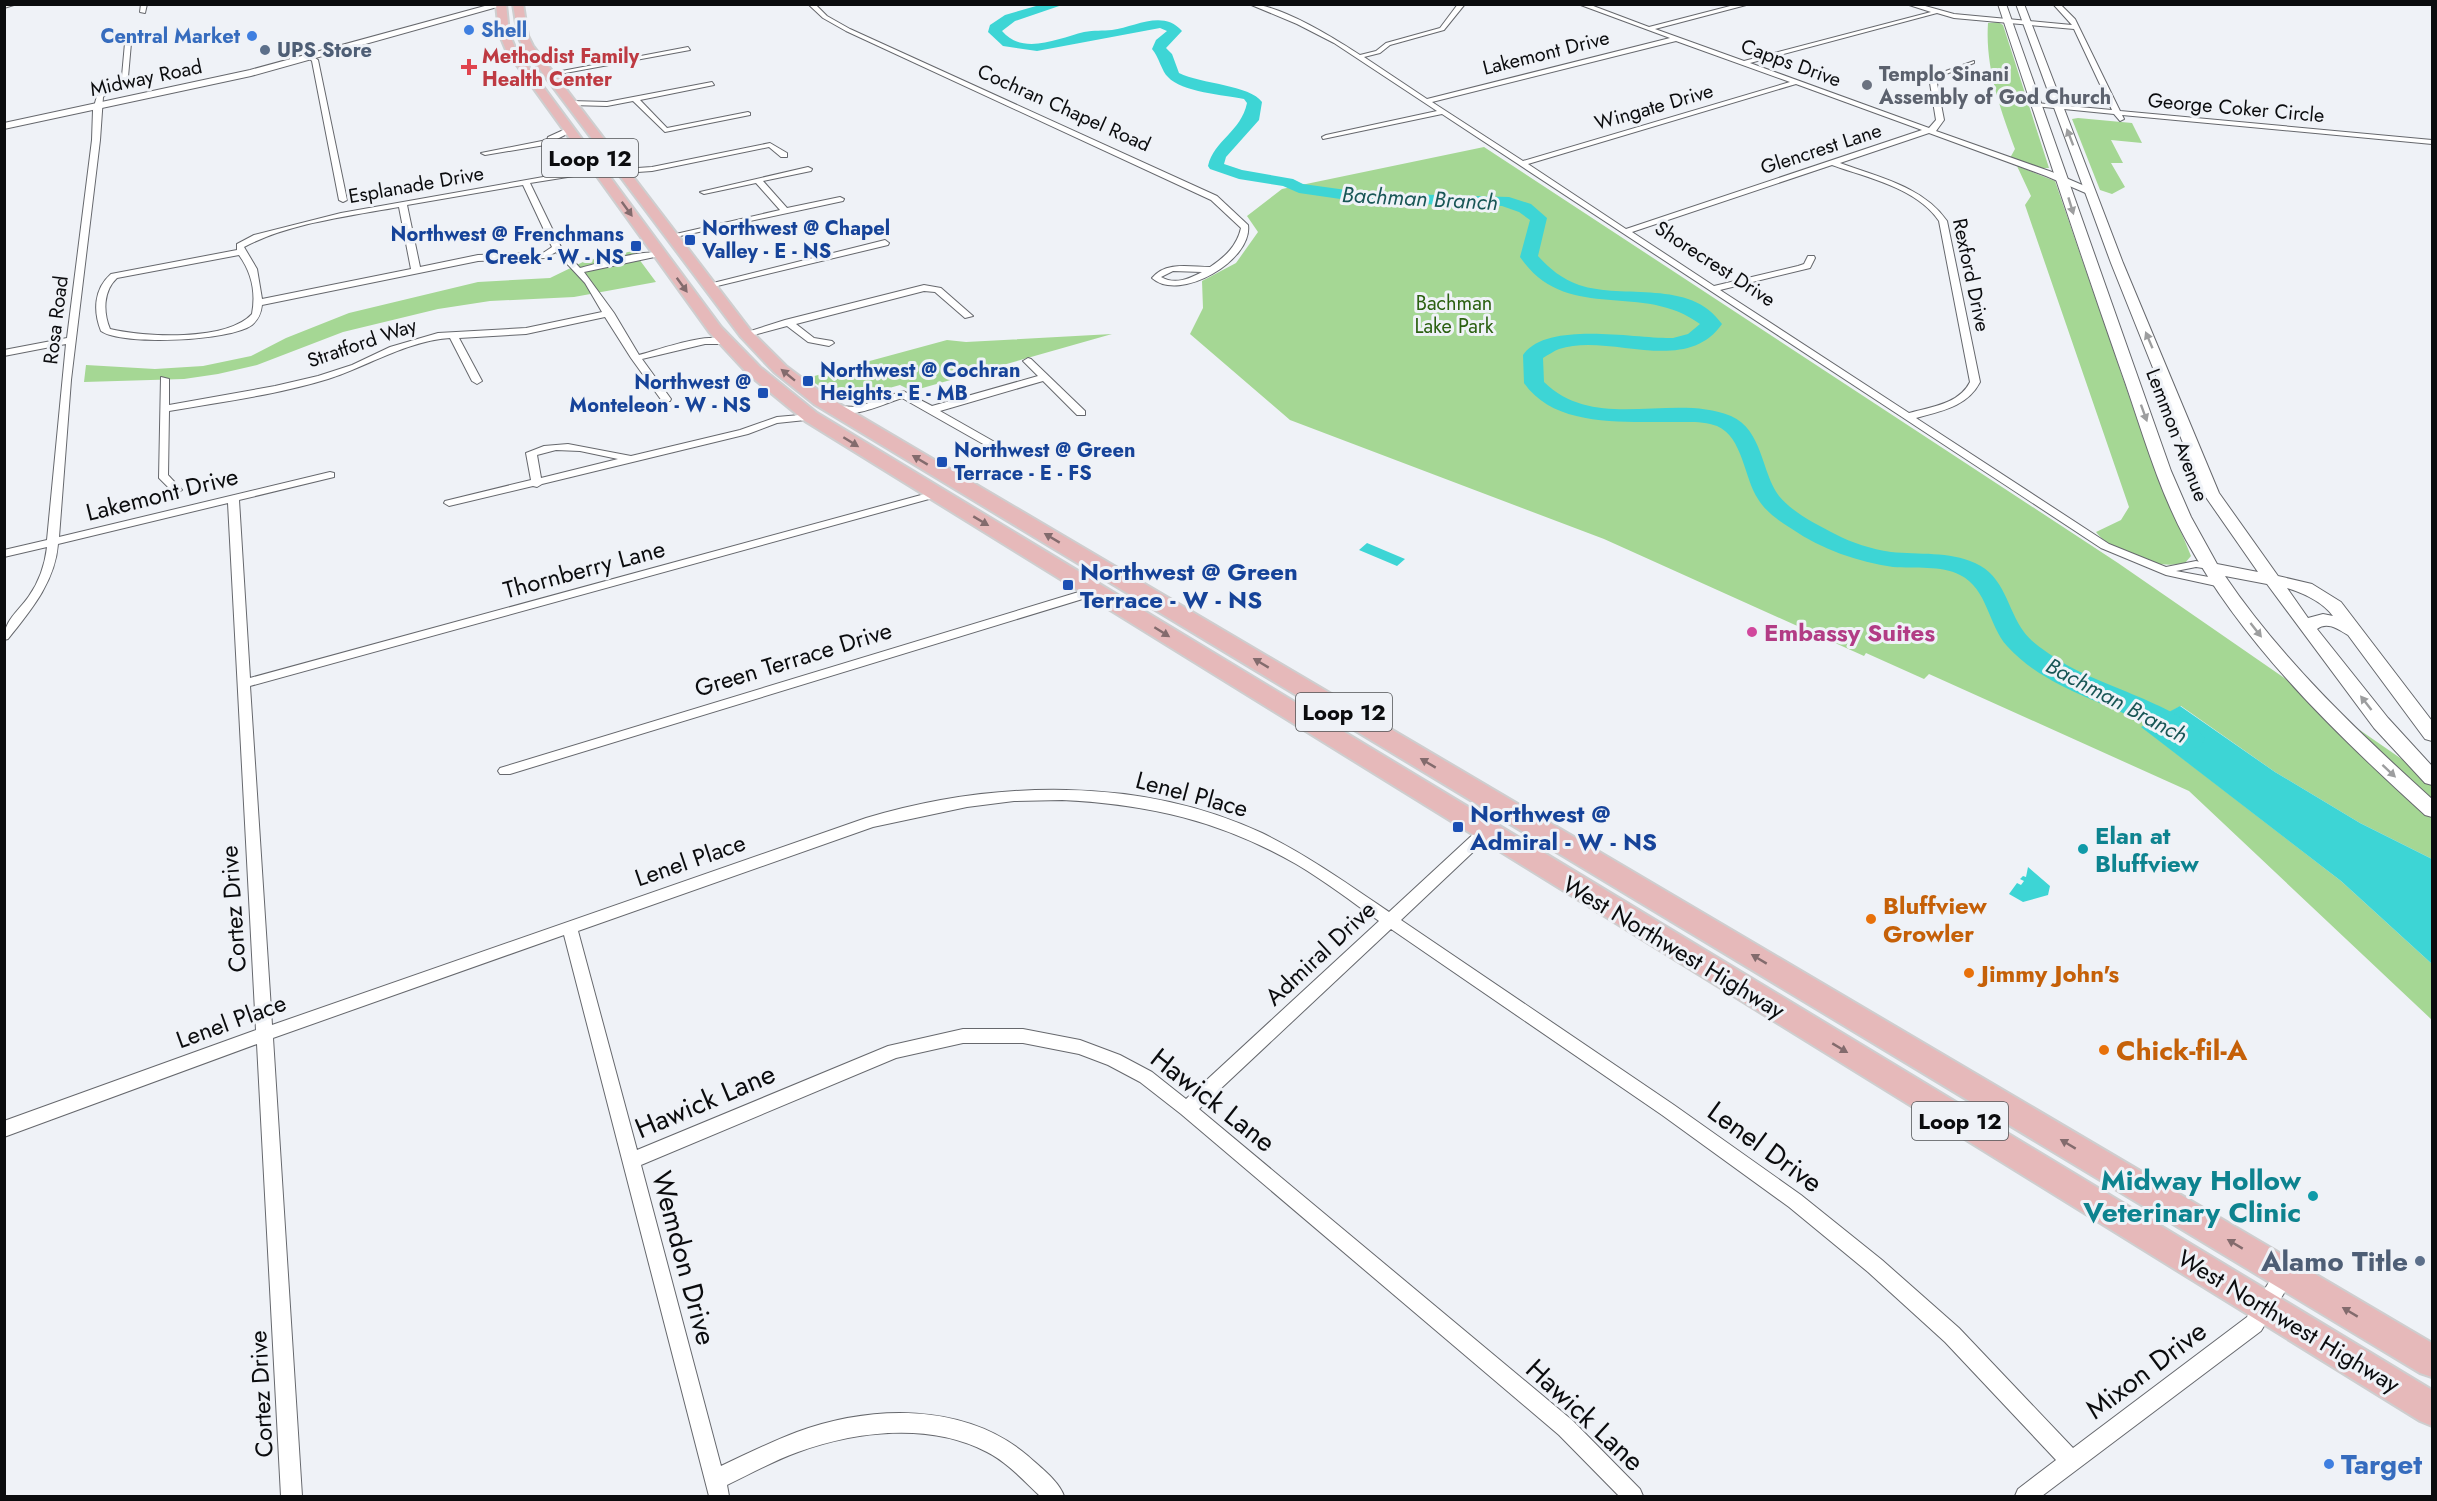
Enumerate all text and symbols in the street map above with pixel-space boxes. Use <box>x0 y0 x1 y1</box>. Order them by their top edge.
place label: Shell <box>481 16 527 45</box>
place label: Central Market <box>100 22 241 51</box>
marker: Shell <box>462 23 476 37</box>
street label: Lakemont Drive <box>1480 23 1612 83</box>
marker: Central Market <box>245 29 259 43</box>
street label: Capps Drive <box>1737 31 1845 95</box>
place label: UPS Store <box>277 36 372 65</box>
place label: Methodist Family Health Center <box>482 42 640 94</box>
marker: UPS Store <box>258 43 272 57</box>
street label: Midway Road <box>87 52 205 104</box>
street label: Cochran Chapel Road <box>973 57 1155 159</box>
marker: Methodist Family Health Center <box>460 58 478 76</box>
place label: Templo Sinani Assembly of God Church <box>1878 60 2111 112</box>
street label: Wingate Drive <box>1591 76 1717 138</box>
marker: Templo Sinani Assembly of God Church <box>1860 78 1874 92</box>
street label: George Coker Circle <box>2146 86 2326 130</box>
street label: Glencrest Lane <box>1757 116 1885 182</box>
one-way arrow <box>2065 128 2075 146</box>
road number: Loop 12 <box>542 139 638 177</box>
street label: Esplanade Drive <box>346 159 486 211</box>
water label: Bachman Branch <box>1341 178 1499 218</box>
one-way arrow <box>2067 197 2076 215</box>
one-way arrow <box>621 200 633 216</box>
place label: Northwest @ Chapel Valley - E - NS <box>701 214 890 266</box>
street label: Shorecrest Drive <box>1649 214 1781 314</box>
street label: Rexford Drive <box>1945 216 1997 334</box>
place label: Northwest @ Frenchmans Creek - W - NS <box>391 220 624 272</box>
marker: Northwest @ Chapel Valley - E - NS <box>683 233 697 247</box>
marker: Northwest @ Frenchmans Creek - W - NS <box>629 239 643 253</box>
street label: Rosa Road <box>36 274 76 366</box>
one-way arrow <box>676 277 688 293</box>
park label: Bachman Lake Park <box>1414 289 1494 341</box>
street label: Stratford Way <box>303 311 421 375</box>
one-way arrow <box>2144 331 2153 349</box>
place label: Northwest @ Cochran Heights - E - MB <box>820 356 1020 408</box>
street label: Lemmon Avenue <box>2138 364 2216 506</box>
place label: Northwest @ Monteleon - W - NS <box>569 368 752 420</box>
one-way arrow <box>780 369 796 382</box>
marker: Northwest @ Cochran Heights - E - MB <box>801 374 815 388</box>
marker: Northwest @ Monteleon - W - NS <box>756 386 770 400</box>
one-way arrow <box>2139 405 2149 423</box>
one-way arrow <box>843 436 859 447</box>
place label: Northwest @ Green Terrace - E - FS <box>954 436 1135 488</box>
one-way arrow <box>912 454 928 465</box>
marker: Northwest @ Green Terrace - E - FS <box>935 455 949 469</box>
street label: Lakemont Drive <box>82 458 242 530</box>
one-way arrow <box>973 516 989 527</box>
street label: Thornberry Lane <box>499 531 669 607</box>
one-way arrow <box>1044 533 1060 544</box>
place label: Northwest @ Green Terrace - W - NS <box>1080 554 1298 617</box>
marker: Northwest @ Green Terrace - W - NS <box>1061 578 1075 592</box>
street label: Green Terrace Drive <box>690 612 896 706</box>
place label: Embassy Suites <box>1764 615 1935 650</box>
one-way arrow <box>2249 622 2261 637</box>
marker: Embassy Suites <box>1745 625 1759 639</box>
one-way arrow <box>1154 627 1170 638</box>
water label: Bachman Branch <box>2041 649 2193 751</box>
one-way arrow <box>1253 657 1269 668</box>
road number: Loop 12 <box>1296 693 1392 731</box>
one-way arrow <box>2360 696 2372 711</box>
one-way arrow <box>1420 757 1436 768</box>
street label: Lenel Place <box>1132 762 1252 826</box>
one-way arrow <box>2382 764 2397 778</box>
place label: Northwest @ Admiral - W - NS <box>1469 796 1657 859</box>
place label: Elan at Bluffview <box>2095 818 2199 881</box>
marker: Northwest @ Admiral - W - NS <box>1451 820 1465 834</box>
street label: Lenel Place <box>630 825 750 895</box>
marker: Elan at Bluffview <box>2076 842 2090 856</box>
street label: Cortez Drive <box>211 844 255 974</box>
street label: West Northwest Highway <box>1556 867 1792 1028</box>
place label: Bluffview Growler <box>1883 888 1987 951</box>
street label: Admiral Drive <box>1257 892 1383 1014</box>
marker: Bluffview Growler <box>1864 912 1878 926</box>
one-way arrow <box>1751 954 1767 965</box>
place label: Jimmy John's <box>1977 956 2119 991</box>
marker: Jimmy John's <box>1962 966 1976 980</box>
street label: Lenel Place <box>171 985 291 1057</box>
place label: Chick-fil-A <box>2116 1030 2248 1071</box>
street label: Hawick Lane <box>1142 1038 1284 1162</box>
one-way arrow <box>1832 1042 1848 1053</box>
marker: Chick-fil-A <box>2097 1043 2111 1057</box>
street label: Hawick Lane <box>628 1053 782 1149</box>
street label: Lenel Drive <box>1699 1091 1831 1203</box>
road number: Loop 12 <box>1912 1102 2008 1140</box>
one-way arrow <box>2060 1138 2076 1149</box>
place label: Midway Hollow Veterinary Clinic <box>2082 1160 2302 1233</box>
street label: Wemdon Drive <box>641 1167 727 1349</box>
marker: Midway Hollow Veterinary Clinic <box>2306 1189 2320 1203</box>
one-way arrow <box>2227 1238 2243 1249</box>
street label: West Northwest Highway <box>2171 1241 2407 1402</box>
place label: Alamo Title <box>2260 1241 2408 1282</box>
marker: Alamo Title <box>2413 1254 2427 1268</box>
one-way arrow <box>2341 1307 2358 1317</box>
street label: Mixon Drive <box>2077 1311 2215 1429</box>
street label: Cortez Drive <box>240 1330 282 1458</box>
street label: Hawick Lane <box>1517 1349 1653 1481</box>
place label: Target <box>2341 1444 2422 1485</box>
marker: Target <box>2322 1457 2336 1471</box>

